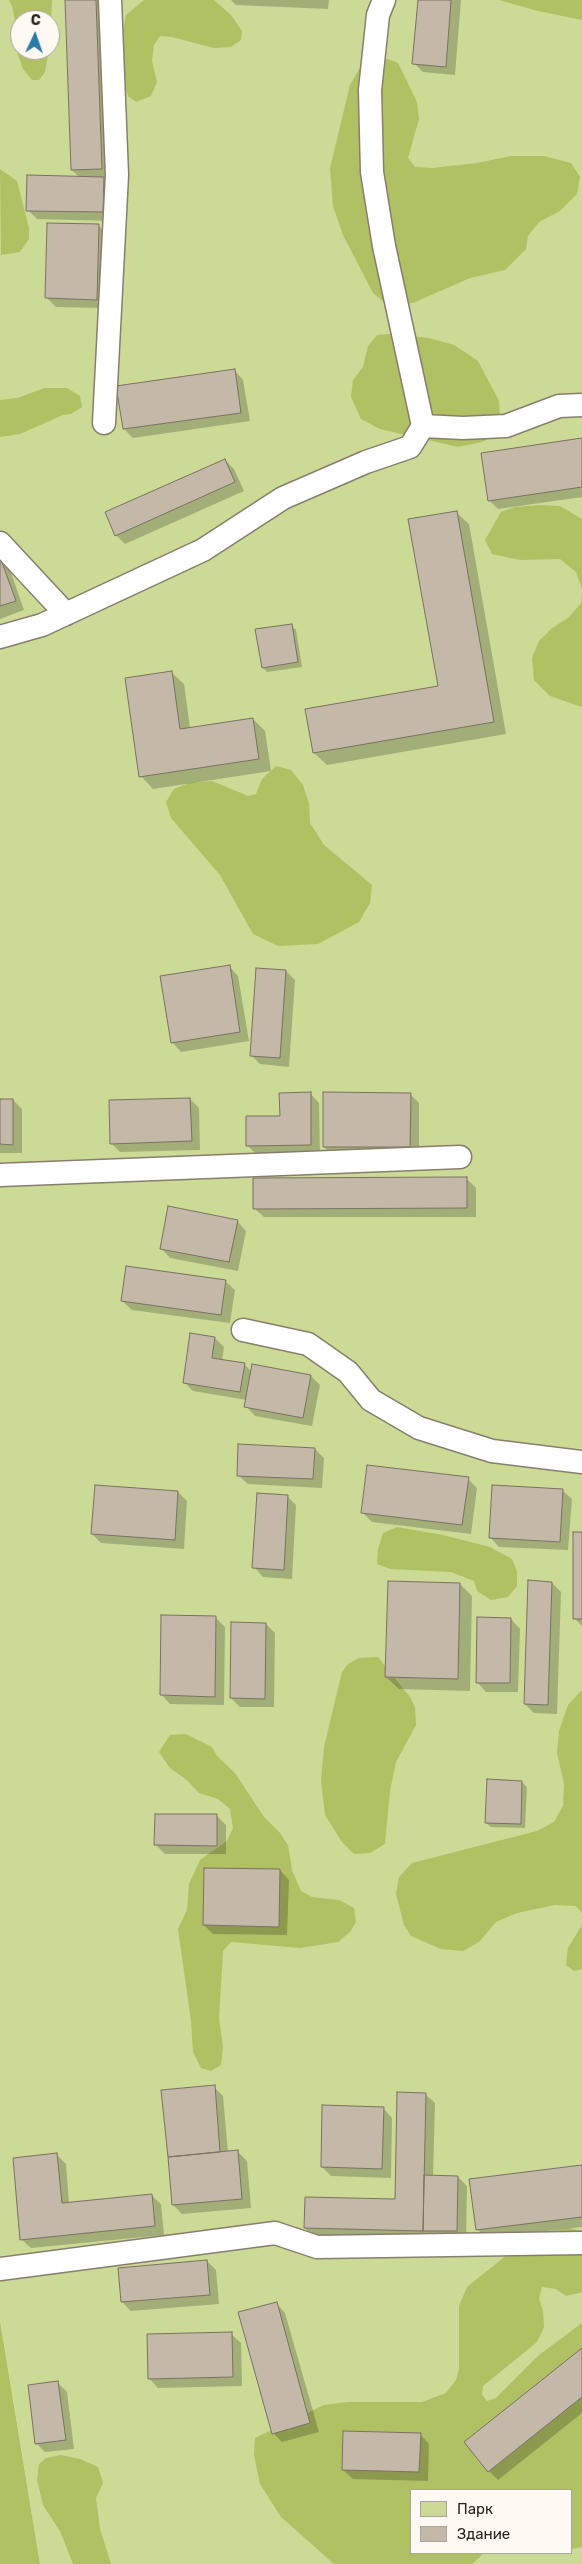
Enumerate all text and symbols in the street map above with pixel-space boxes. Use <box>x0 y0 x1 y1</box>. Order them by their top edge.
north arrow <box>10 10 60 60</box>
text: С <box>30 12 41 29</box>
legend <box>410 2489 572 2554</box>
text: Парк <box>457 2500 493 2518</box>
text: Здание <box>457 2525 510 2543</box>

